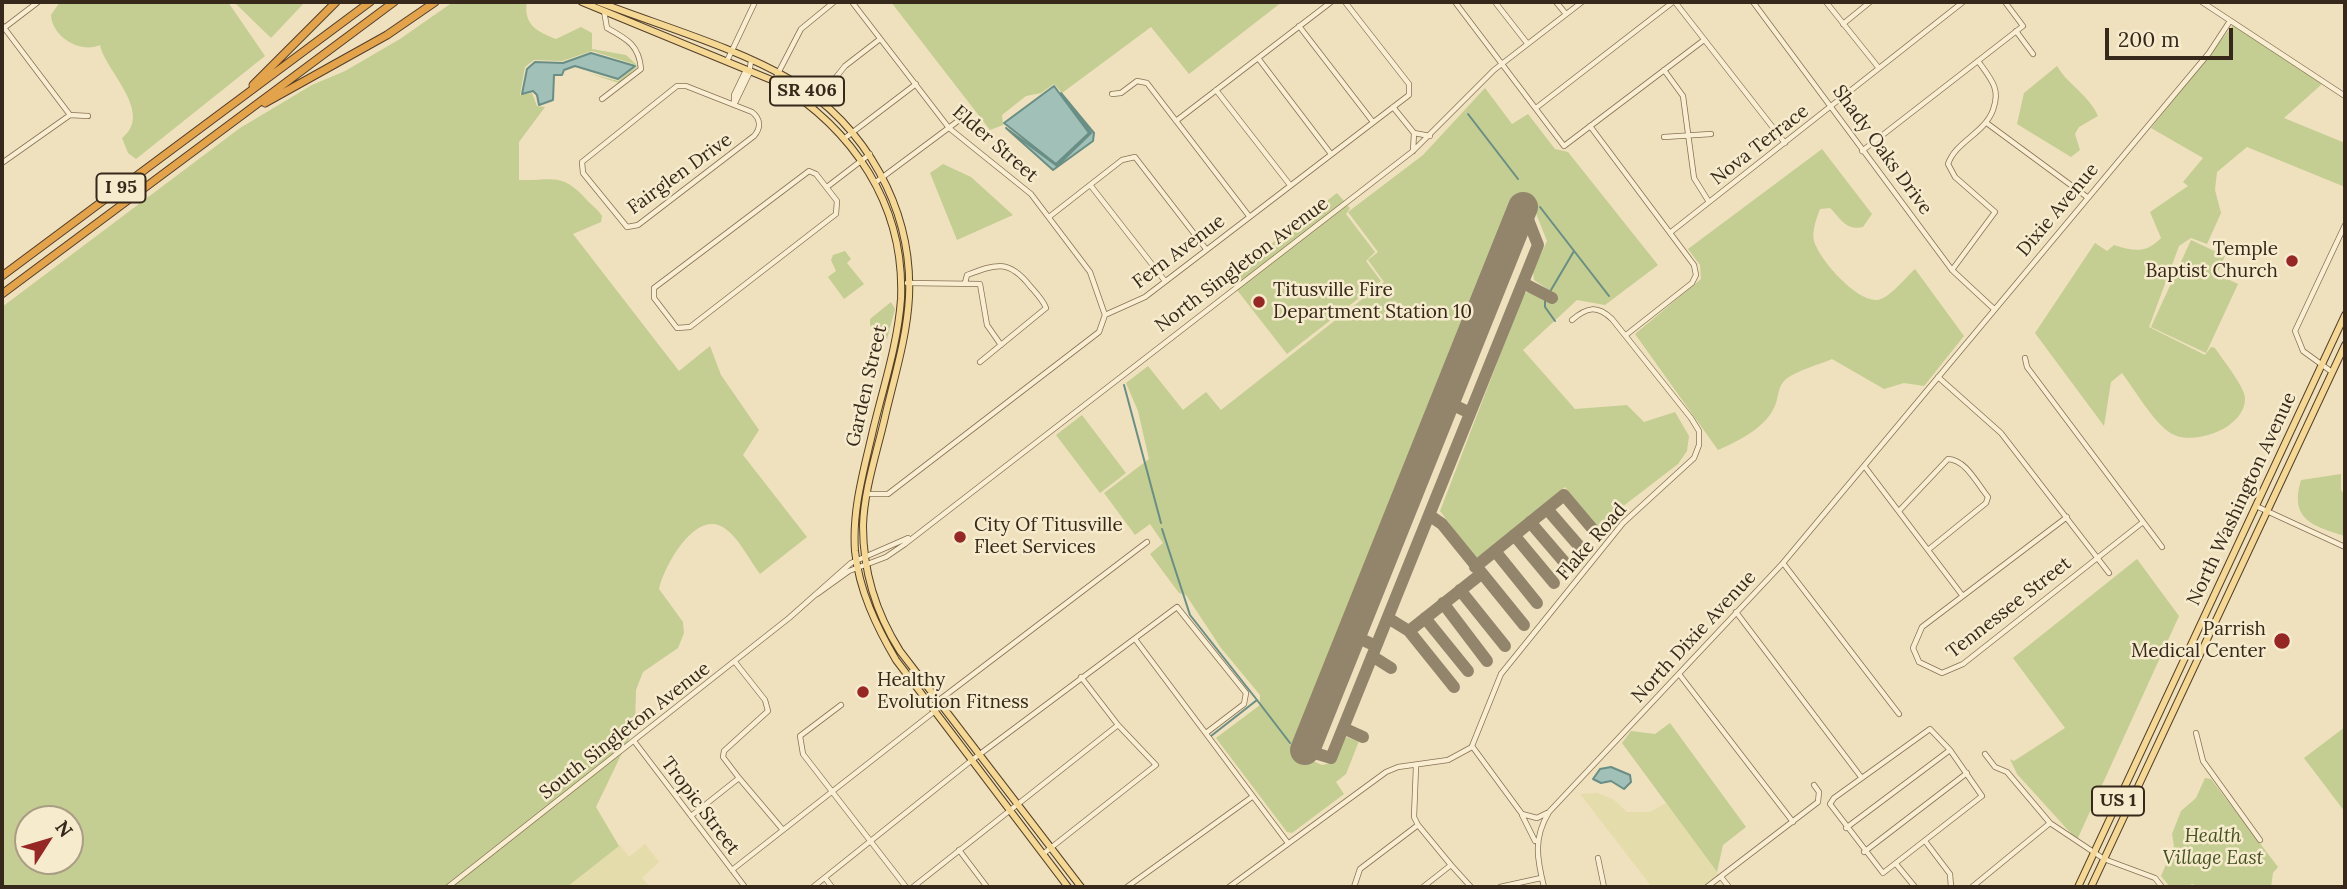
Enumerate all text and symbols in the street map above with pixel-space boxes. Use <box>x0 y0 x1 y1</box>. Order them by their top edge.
scale bar <box>2109 14 2237 58</box>
text: 200 m <box>2118 26 2180 53</box>
road number: SR 406 <box>770 76 844 106</box>
street label: Shady Oaks Drive <box>1827 81 1937 219</box>
street label: Nova Terrace <box>1707 100 1813 190</box>
street label: Elder Street <box>948 101 1042 187</box>
street label: Fairglen Drive <box>623 129 737 219</box>
street label: Dixie Avenue <box>2012 159 2104 261</box>
road number: I 95 <box>96 174 146 202</box>
street label: North Singleton Avenue <box>1151 192 1333 338</box>
street label: Fern Avenue <box>1128 210 1230 294</box>
place label: Temple Baptist Church <box>2146 239 2278 283</box>
marker: Temple Baptist Church <box>2284 253 2300 269</box>
place label: Titusville Fire Department Station 10 <box>1273 280 1472 324</box>
marker: Titusville Fire Department Station 10 <box>1251 294 1267 310</box>
street label: Garden Street <box>842 323 892 449</box>
street label: North Washington Avenue <box>2183 389 2301 609</box>
street label: Flake Road <box>1552 499 1632 585</box>
place label: City Of Titusville Fleet Services <box>974 515 1123 559</box>
marker: City Of Titusville Fleet Services <box>952 529 968 545</box>
street label: Tennessee Street <box>1942 552 2076 664</box>
street label: North Dixie Avenue <box>1627 566 1761 708</box>
place label: Parrish Medical Center <box>2131 619 2266 663</box>
marker: Parrish Medical Center <box>2272 631 2292 651</box>
street label: South Singleton Avenue <box>535 657 715 805</box>
place label: Healthy Evolution Fitness <box>877 670 1029 714</box>
marker: Healthy Evolution Fitness <box>855 684 871 700</box>
street label: Tropic Street <box>656 753 744 859</box>
road number: US 1 <box>2092 786 2144 816</box>
north arrow <box>14 805 84 875</box>
text: N <box>50 815 78 842</box>
park label: Health Village East <box>2163 826 2263 870</box>

